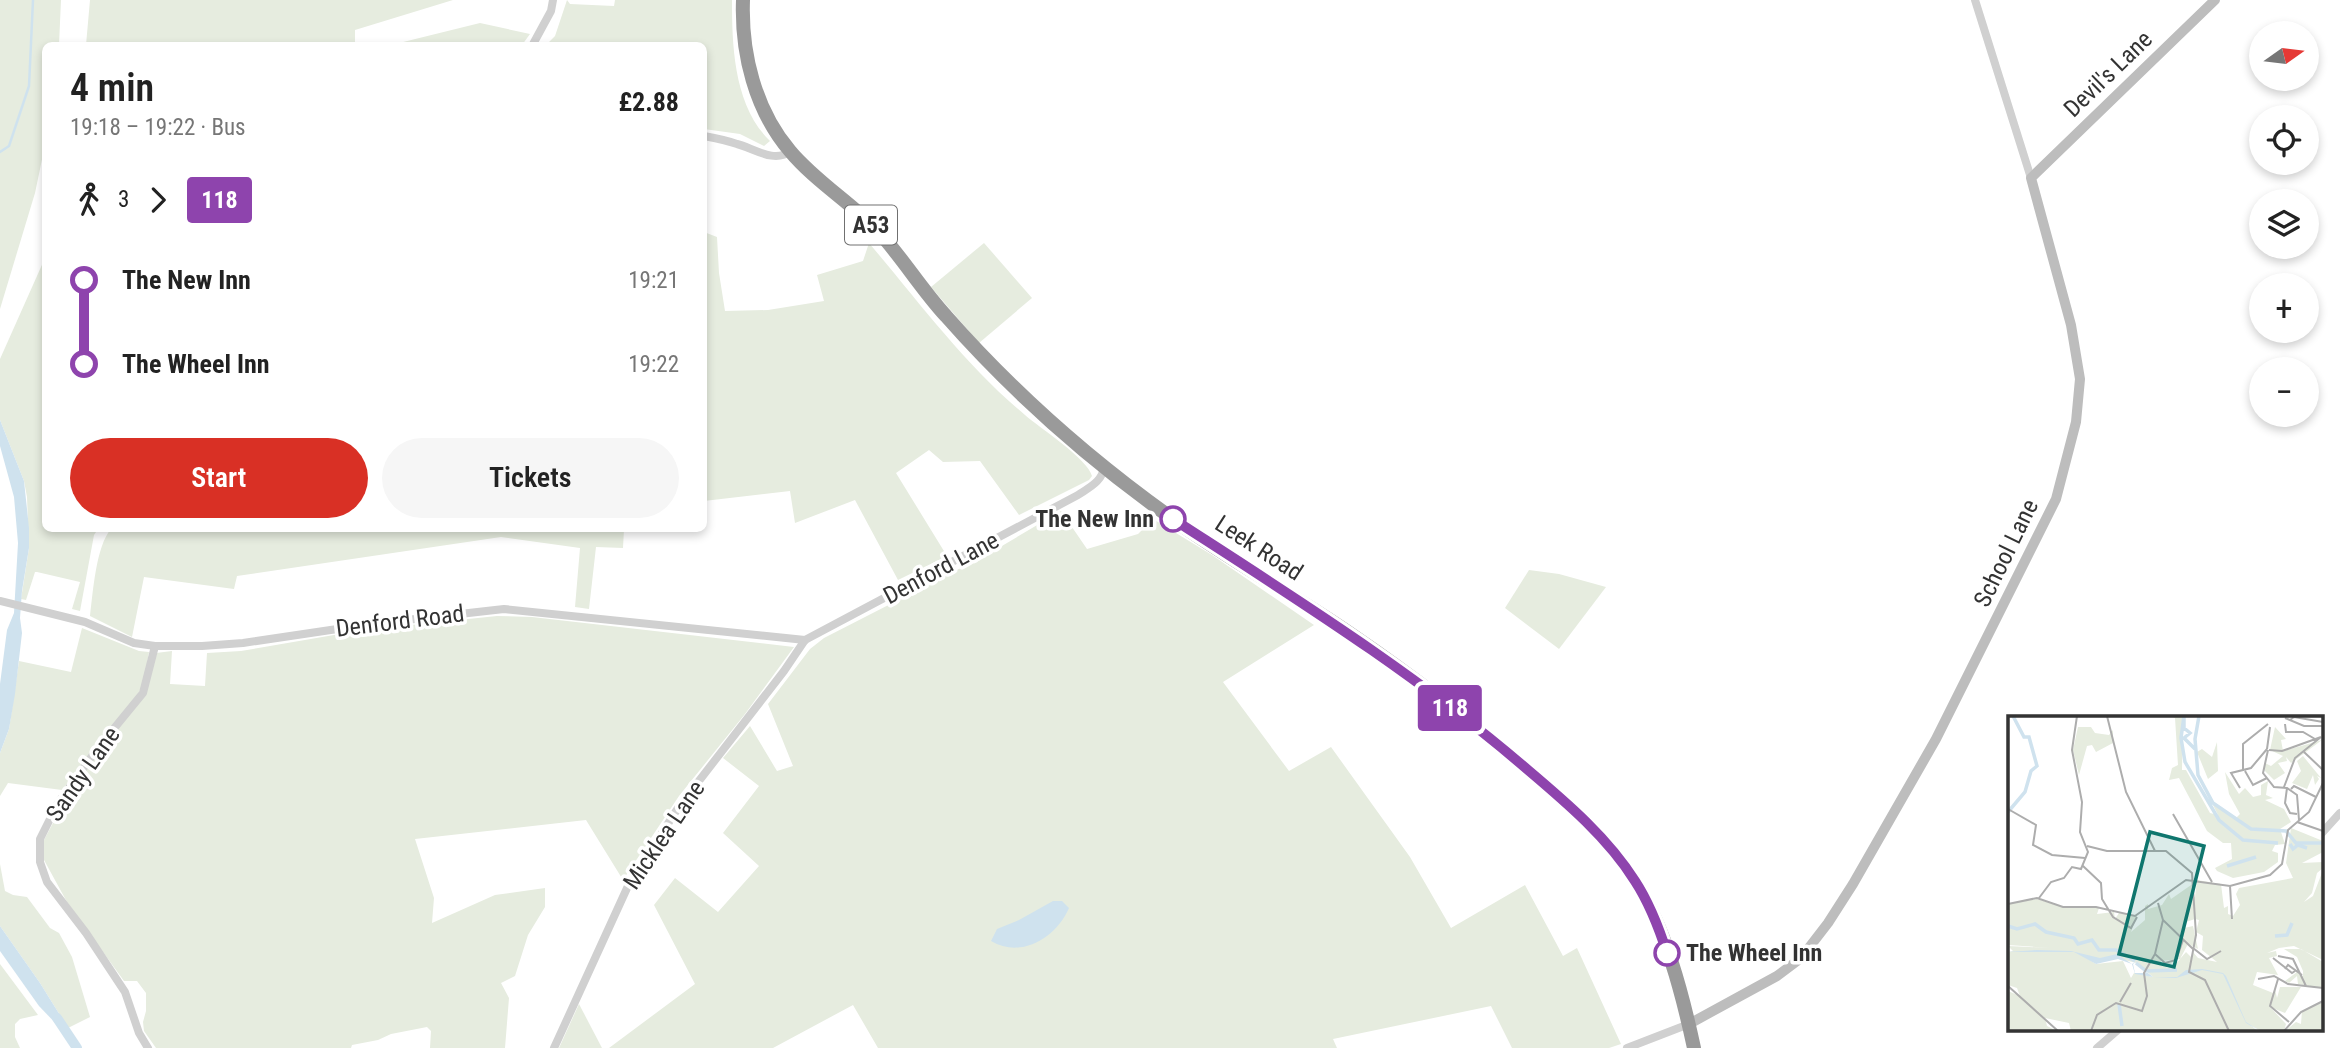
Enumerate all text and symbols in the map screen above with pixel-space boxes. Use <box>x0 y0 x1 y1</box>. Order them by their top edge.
north arrow <box>2249 21 2319 91</box>
map controls <box>2249 21 2319 427</box>
street label: Devil's Lane <box>2058 25 2158 123</box>
text: 4 min <box>70 66 154 110</box>
text: £2.88 <box>618 87 679 117</box>
button: locate <box>2249 105 2319 175</box>
text: 19:18 – 19:22 · Bus <box>70 114 246 141</box>
icon: walk <box>70 181 108 219</box>
icon: forward <box>139 181 177 219</box>
text: 3 <box>118 186 129 213</box>
text: 118 <box>201 186 238 214</box>
button: layers <box>2249 189 2319 259</box>
road number: A53 <box>845 206 897 244</box>
text: The New Inn <box>122 265 251 295</box>
text: 19:21 <box>628 267 679 294</box>
button: + <box>2249 273 2319 343</box>
text: The Wheel Inn <box>122 349 270 379</box>
text: 19:22 <box>628 351 679 378</box>
button: − <box>2249 357 2319 427</box>
button: Start <box>70 438 368 518</box>
button: Tickets <box>382 438 679 518</box>
street label: School Lane <box>1968 495 2044 611</box>
place label: The New Inn <box>1035 505 1154 533</box>
marker: The New Inn <box>1160 506 1186 532</box>
street label: Leek Road <box>1210 509 1308 587</box>
street label: Denford Lane <box>879 526 1003 610</box>
street label: Denford Road <box>334 599 466 643</box>
line badge: 118 <box>1410 685 1490 731</box>
text: 118 <box>1432 694 1468 722</box>
inset map <box>2008 716 2322 1030</box>
street label: Sandy Lane <box>40 721 126 827</box>
street label: Micklea Lane <box>617 775 711 895</box>
place label: The Wheel Inn <box>1686 939 1822 967</box>
marker: The Wheel Inn <box>1654 940 1680 966</box>

